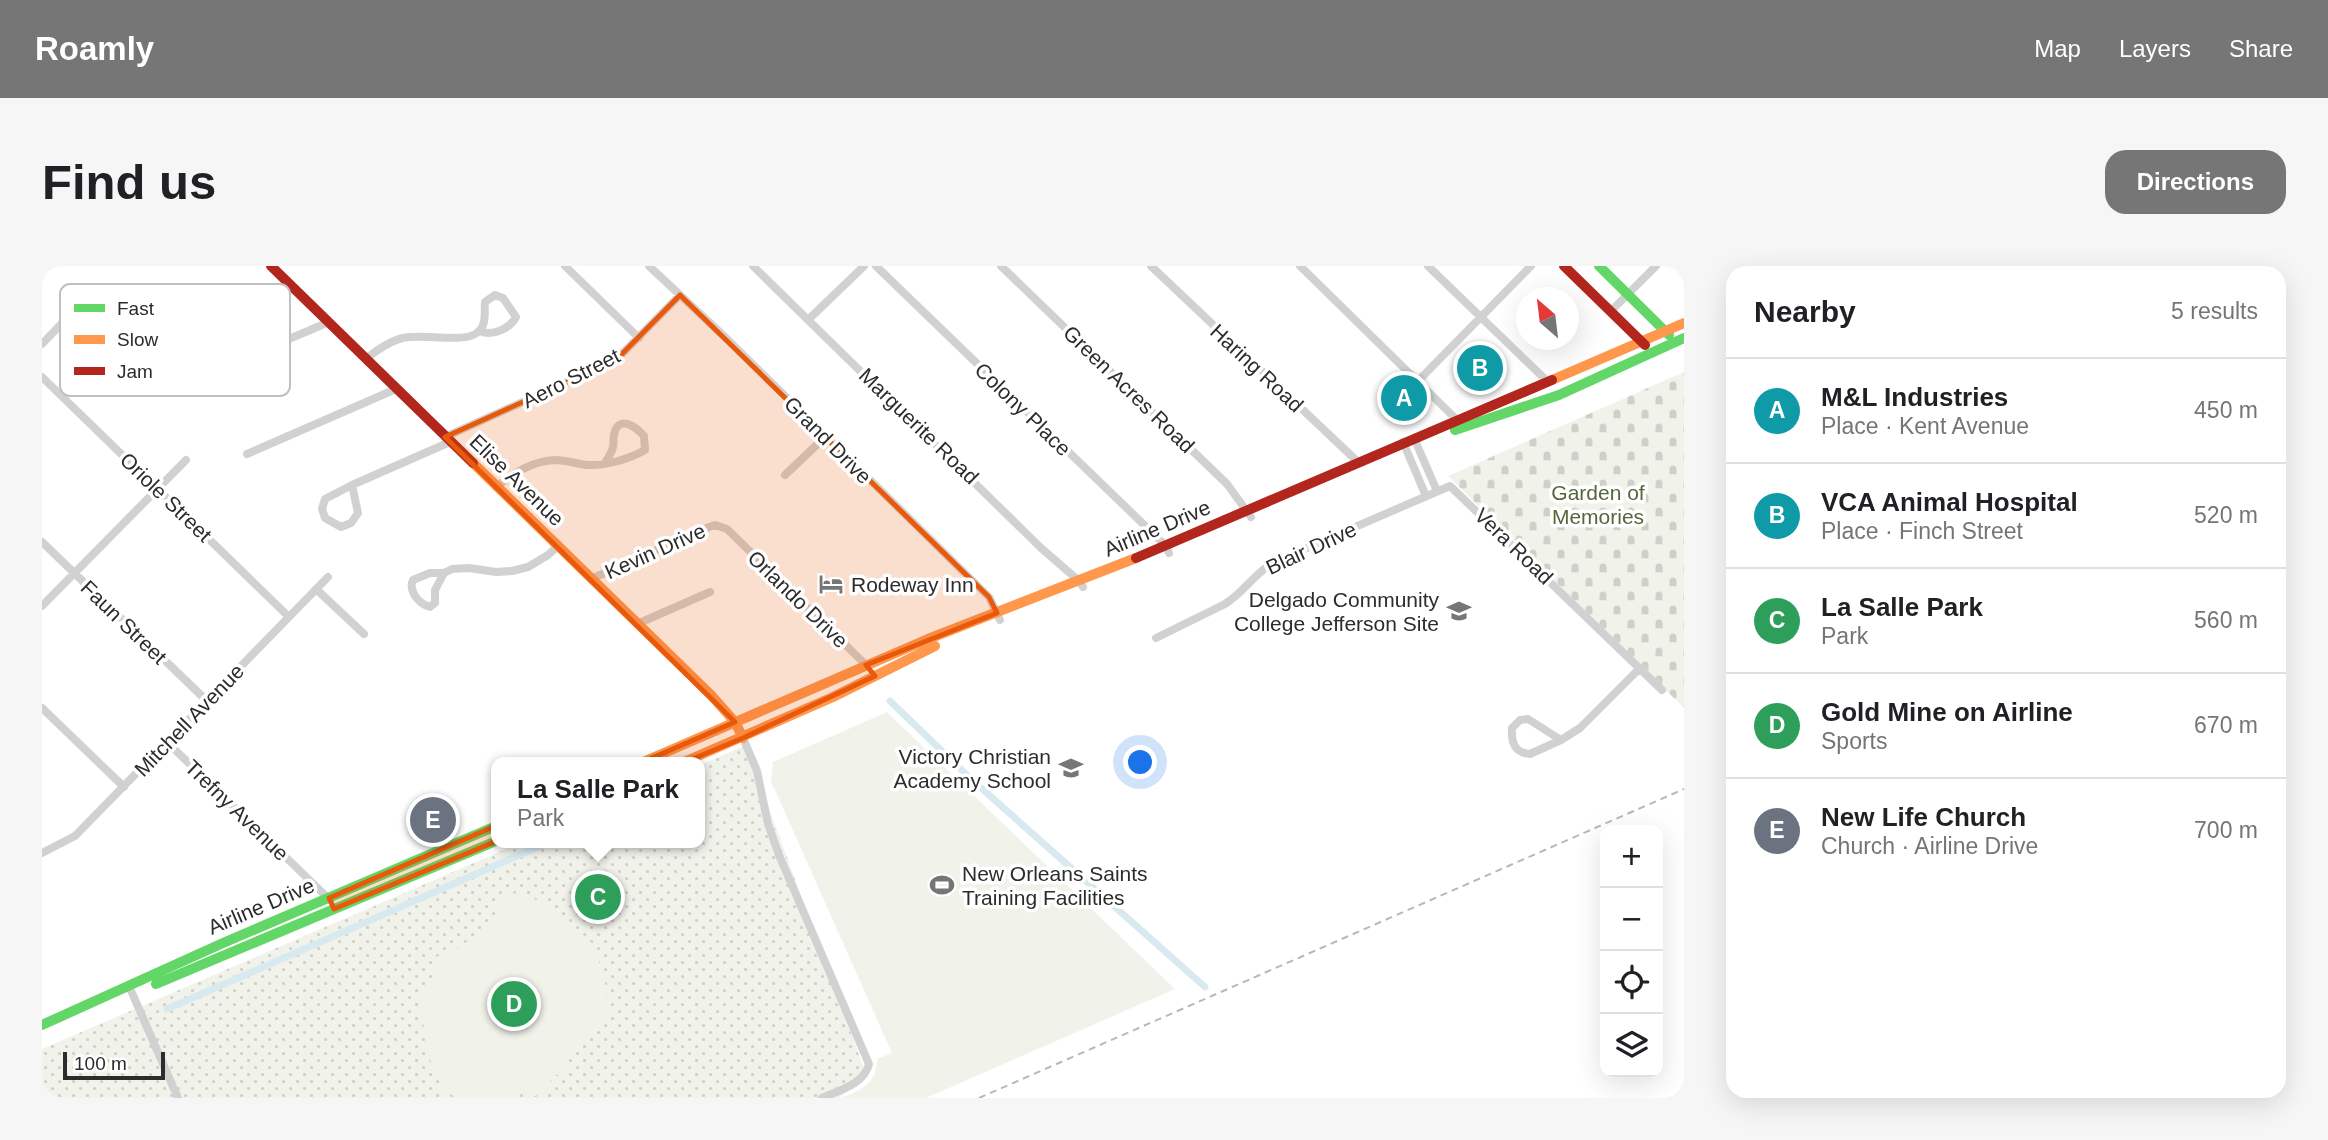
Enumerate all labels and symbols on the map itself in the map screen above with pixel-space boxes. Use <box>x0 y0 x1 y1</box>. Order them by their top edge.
legend <box>60 284 290 396</box>
north arrow <box>1516 287 1579 350</box>
text: Fast <box>117 298 155 319</box>
street label: Haring Road <box>1206 319 1308 417</box>
street label: Green Acres Road <box>1059 321 1199 457</box>
text: Slow <box>117 329 158 350</box>
pin: B <box>1457 342 1503 394</box>
street label: Aero Street <box>518 344 624 412</box>
street label: Colony Place <box>971 358 1075 460</box>
text: Jam <box>117 361 153 382</box>
street label: Marguerite Road <box>855 363 983 489</box>
pin: A <box>1381 372 1427 424</box>
street label: Grand Drive <box>780 392 876 488</box>
street label: Elise Avenue <box>465 430 569 530</box>
street label: Oriole Street <box>116 448 217 546</box>
park label: Garden of Memories <box>1551 481 1645 528</box>
street label: Airline Drive <box>1100 495 1214 561</box>
street label: Vera Road <box>1470 503 1558 589</box>
street label: Blair Drive <box>1262 517 1360 579</box>
street label: Kevin Drive <box>601 519 709 583</box>
street label: Orlando Drive <box>743 546 853 652</box>
hotel icon: Rodeway Inn <box>817 570 845 598</box>
place label: Rodeway Inn <box>851 573 974 596</box>
street label: Faun Street <box>77 576 172 668</box>
place label: Delgado Community College Jefferson Site <box>1234 588 1439 635</box>
school or university icon: Delgado Community College Jefferson Site <box>1445 597 1473 625</box>
street label: Mitchell Avenue <box>130 659 248 781</box>
place label: Victory Christian Academy School <box>893 745 1051 792</box>
your location <box>1123 745 1157 779</box>
school or university icon: Victory Christian Academy School <box>1057 754 1085 782</box>
street label: Trefny Avenue <box>181 755 293 865</box>
pin: E <box>410 794 456 846</box>
place label: New Orleans Saints Training Facilities <box>962 862 1148 909</box>
pin: C <box>575 871 621 923</box>
sports icon: New Orleans Saints Training Facilities <box>928 871 956 899</box>
street label: Airline Drive <box>204 873 318 939</box>
pin: D <box>491 978 537 1030</box>
scale bar <box>63 1049 164 1081</box>

